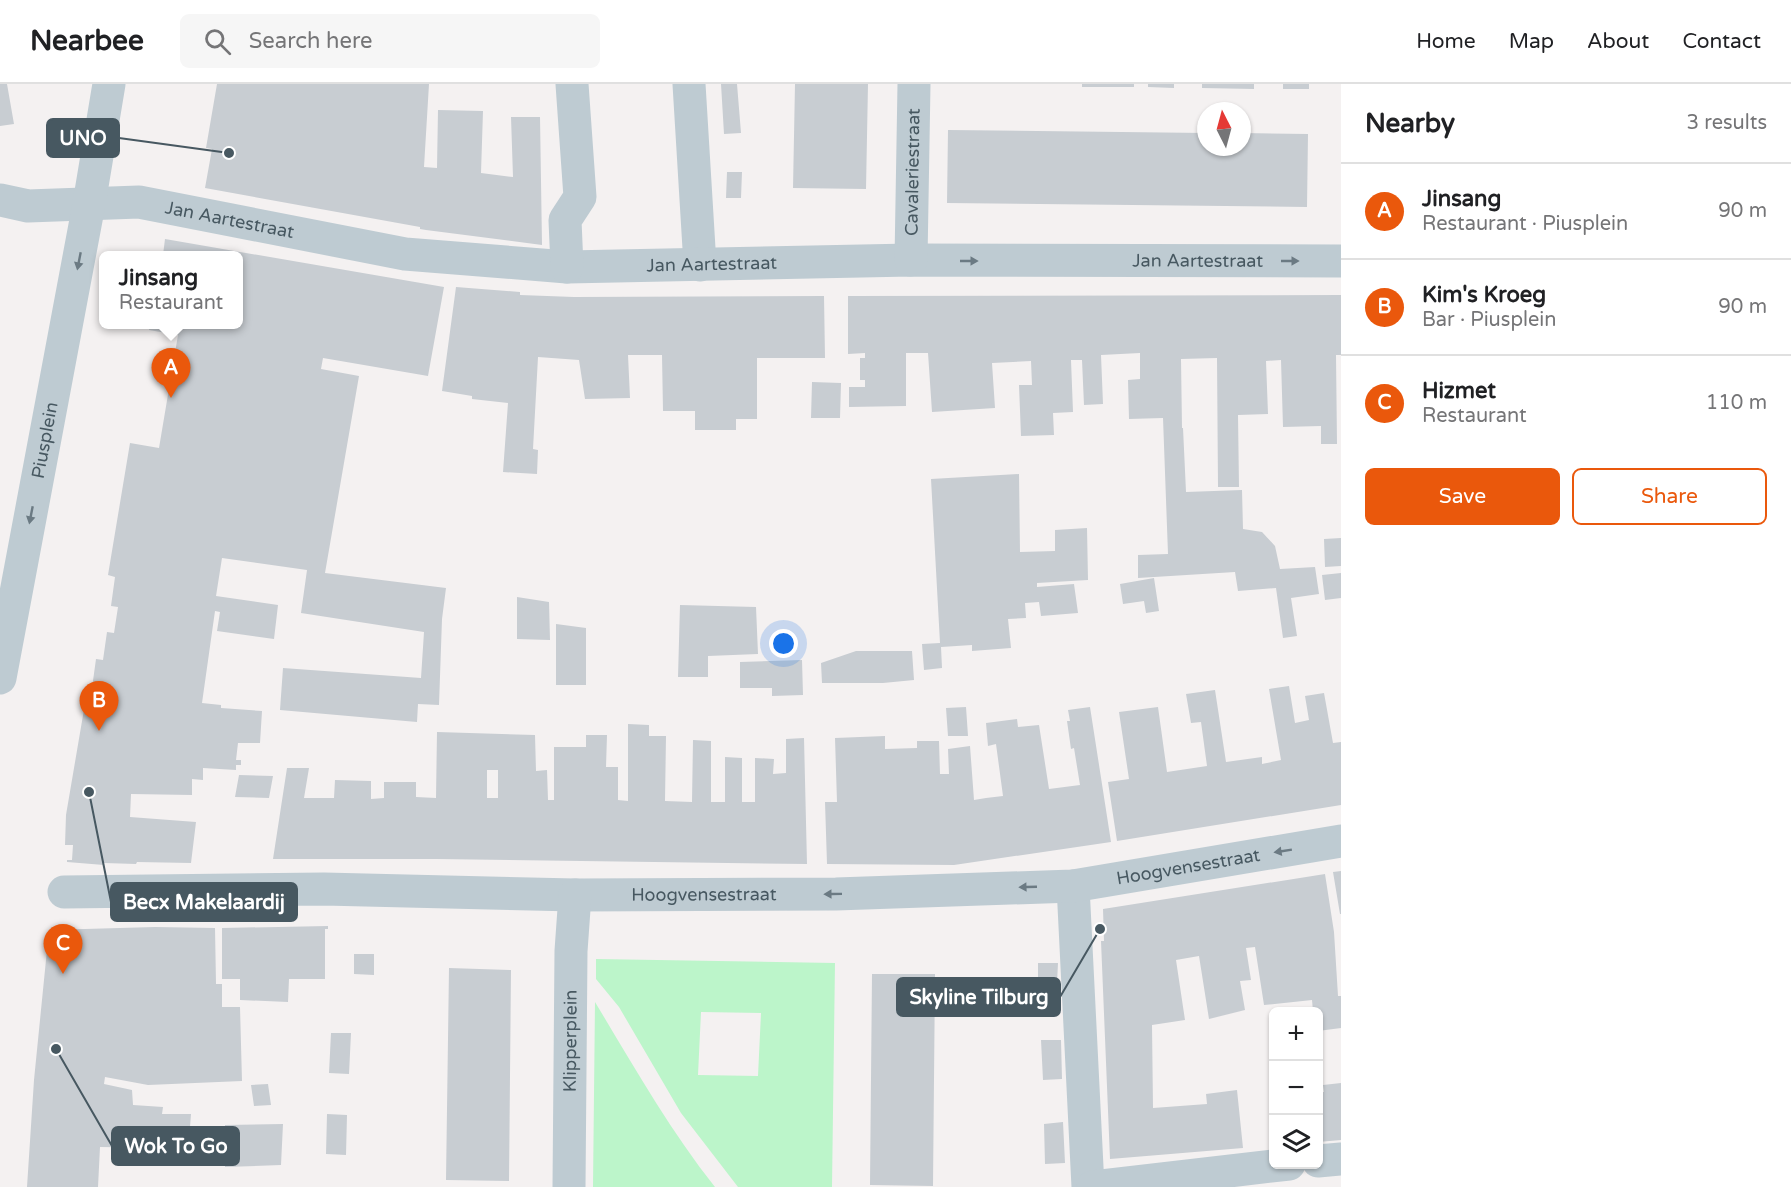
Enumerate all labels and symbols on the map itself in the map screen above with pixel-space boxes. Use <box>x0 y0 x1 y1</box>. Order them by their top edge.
north arrow <box>1197 102 1251 156</box>
street label: Cavaleriestraat <box>900 108 925 236</box>
callout: UNO <box>47 119 119 157</box>
text: UNO <box>59 127 107 151</box>
street label: Jan Aartestraat <box>163 196 296 243</box>
street label: Jan Aartestraat <box>1132 250 1263 272</box>
one-way arrow <box>74 252 83 271</box>
street label: Jan Aartestraat <box>646 252 777 276</box>
one-way arrow <box>960 256 979 266</box>
one-way arrow <box>1281 256 1300 266</box>
pin: A <box>152 348 190 398</box>
street label: Piusplein <box>27 400 63 480</box>
one-way arrow <box>26 506 35 525</box>
your location <box>769 629 798 658</box>
pin: B <box>80 682 118 731</box>
street label: Hoogvensestraat <box>1115 844 1262 890</box>
one-way arrow <box>1274 846 1293 855</box>
callout: Becx Makelaardij <box>111 883 297 921</box>
street label: Hoogvensestraat <box>631 883 777 906</box>
one-way arrow <box>1019 883 1038 892</box>
one-way arrow <box>824 889 843 899</box>
text: Becx Makelaardij <box>123 891 285 915</box>
pin: C <box>44 924 82 974</box>
callout: Skyline Tilburg <box>897 978 1060 1016</box>
text: Skyline Tilburg <box>909 986 1049 1010</box>
street label: Klipperplein <box>559 990 582 1092</box>
callout: Wok To Go <box>112 1127 239 1165</box>
text: Wok To Go <box>124 1135 228 1159</box>

